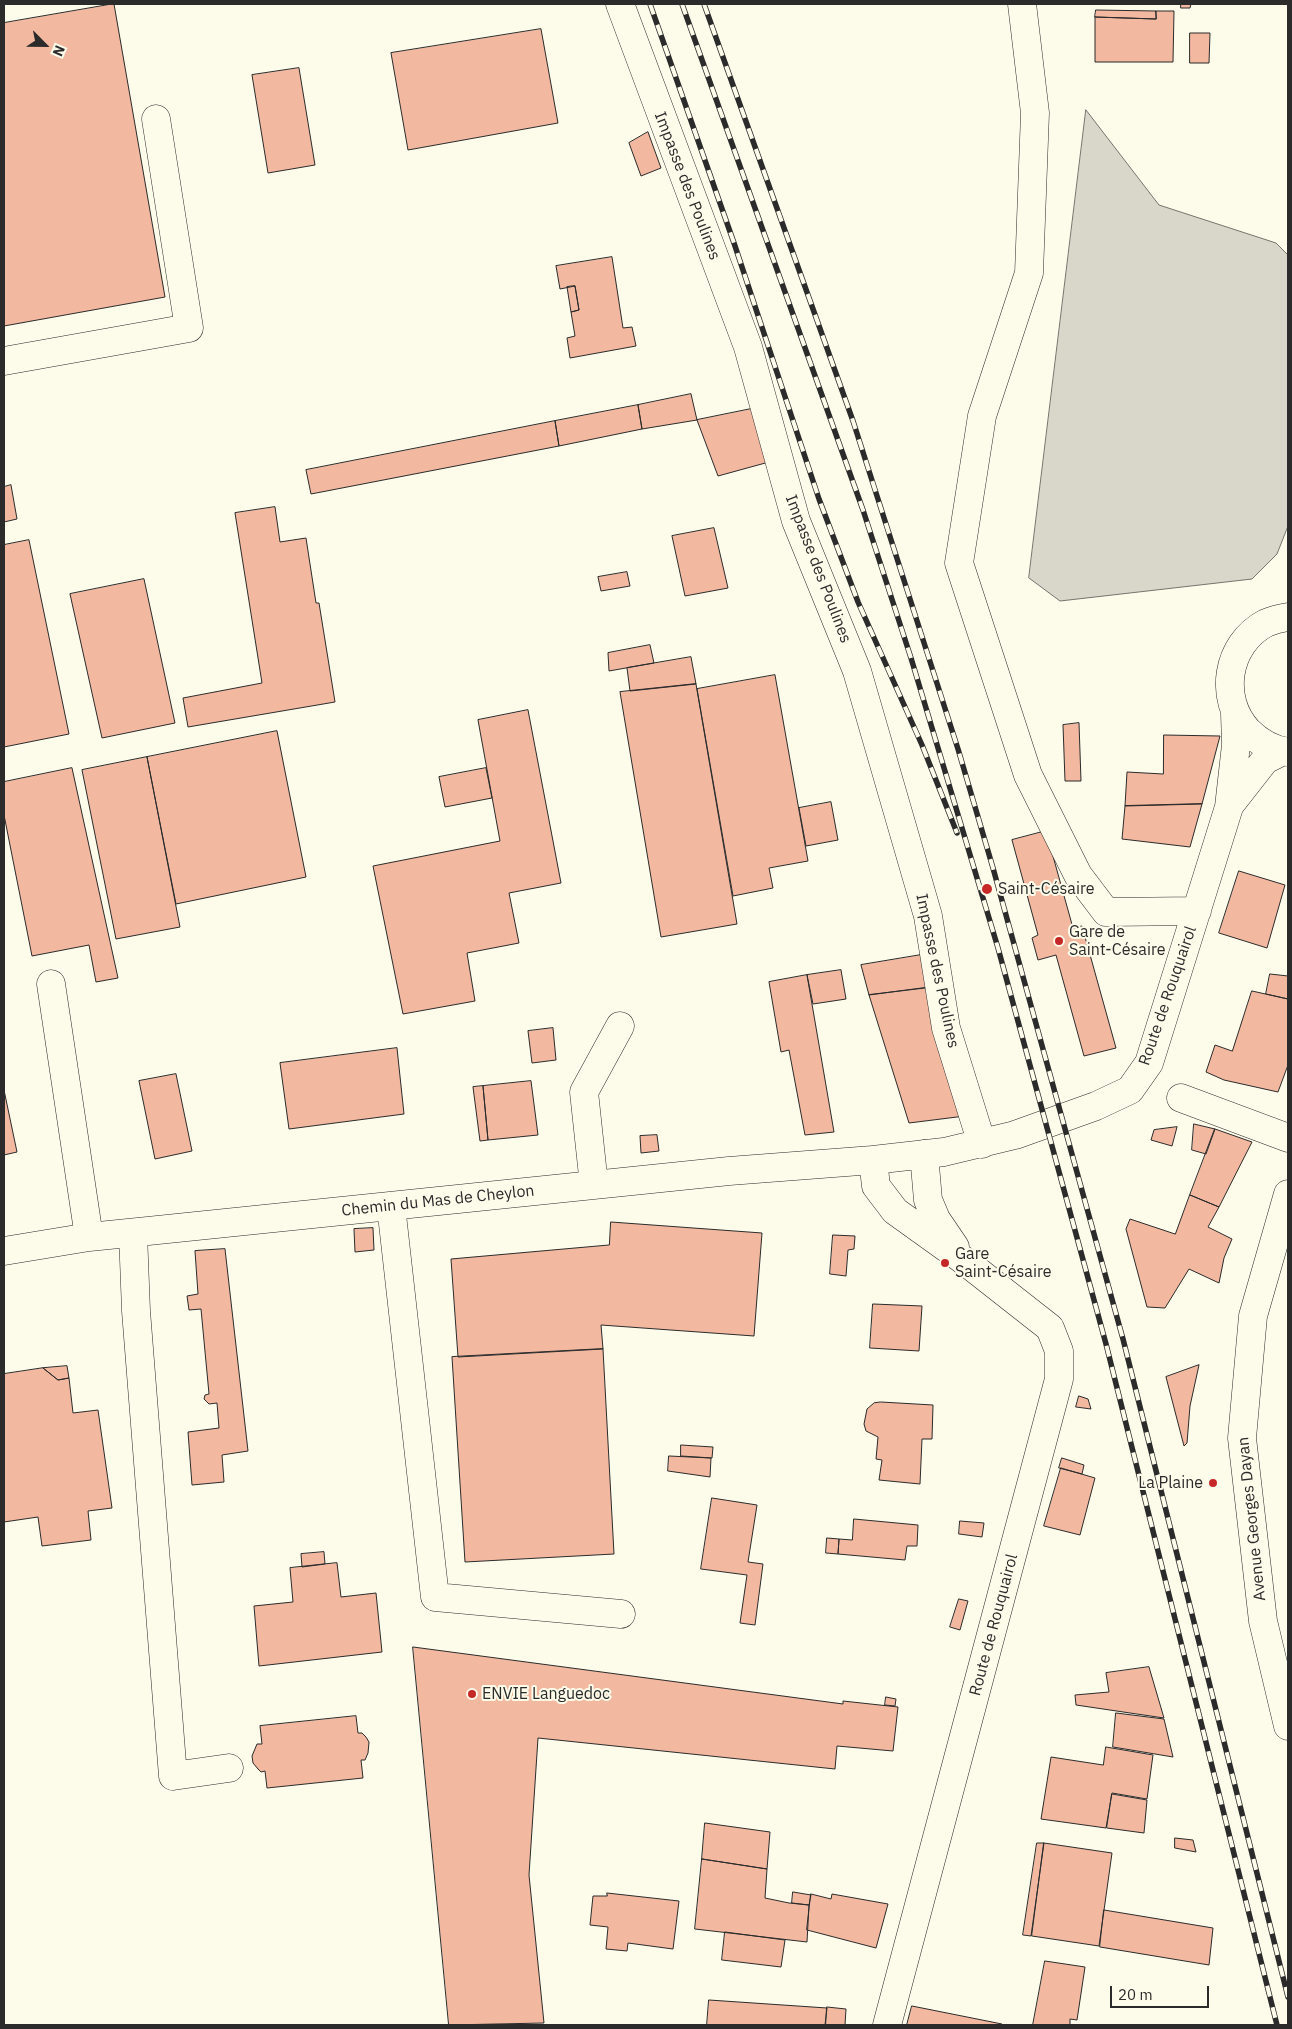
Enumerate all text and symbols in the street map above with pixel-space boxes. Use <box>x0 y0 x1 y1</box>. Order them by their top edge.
north arrow <box>20 20 70 70</box>
text: N <box>49 43 69 59</box>
street label: Impasse des Poulines <box>650 109 724 263</box>
street label: Impasse des Poulines <box>781 492 855 646</box>
place label: Saint-Césaire <box>998 879 1094 899</box>
marker: Saint-Césaire <box>980 882 994 896</box>
street label: Impasse des Poulines <box>911 892 963 1050</box>
place label: Gare de Saint-Césaire <box>1069 922 1165 960</box>
street label: Route de Rouquairol <box>1135 924 1201 1068</box>
marker: Gare de Saint-Césaire <box>1053 935 1065 947</box>
street label: Chemin du Mas de Cheylon <box>341 1181 535 1221</box>
place label: Gare Saint-Césaire <box>955 1244 1051 1282</box>
marker: Gare Saint-Césaire <box>939 1257 951 1269</box>
street label: Avenue Georges Dayan <box>1234 1436 1270 1602</box>
place label: La Plaine <box>1138 1473 1203 1493</box>
marker: La Plaine <box>1207 1477 1219 1489</box>
street label: Route de Rouquairol <box>966 1552 1022 1698</box>
place label: ENVIE Languedoc <box>482 1684 610 1704</box>
marker: ENVIE Languedoc <box>466 1688 478 1700</box>
scale bar <box>1112 1976 1211 2008</box>
text: 20 m <box>1118 1985 1153 2004</box>

